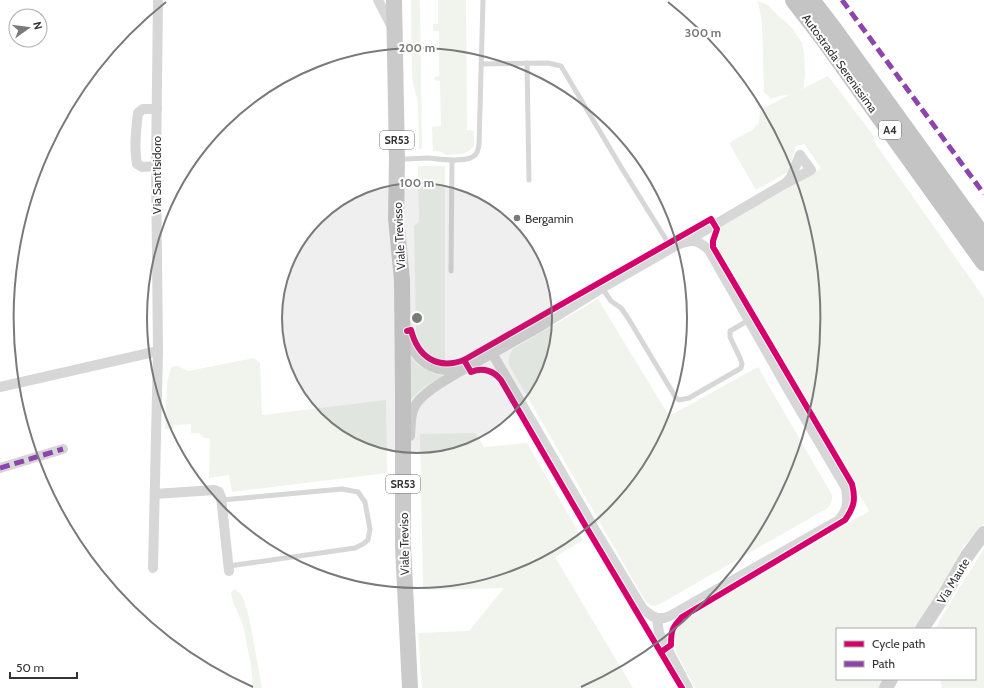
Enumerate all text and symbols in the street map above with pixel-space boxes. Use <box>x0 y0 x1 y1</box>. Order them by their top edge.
north arrow <box>8 8 48 48</box>
street label: Autostrada Serenissima <box>799 11 881 116</box>
text: N <box>30 20 45 31</box>
text: 300 m <box>685 25 721 40</box>
text: 200 m <box>399 40 435 55</box>
road number: A4 <box>879 121 901 139</box>
road number: SR53 <box>380 131 414 149</box>
street label: Via Sant'Isidoro <box>149 135 164 214</box>
text: 100 m <box>400 175 434 190</box>
street label: Viale Trevisso <box>390 201 408 270</box>
place label: Bergamin <box>525 211 574 226</box>
marker: Bergamin <box>512 213 522 223</box>
centre of rings <box>410 311 424 325</box>
road number: SR53 <box>386 475 420 493</box>
street label: Viale Treviso <box>396 512 412 576</box>
street label: Via Maute <box>934 555 972 607</box>
legend <box>836 628 976 680</box>
text: Cycle path <box>872 636 925 651</box>
scale bar <box>10 654 77 680</box>
text: Path <box>872 656 895 671</box>
text: 50 m <box>16 660 44 675</box>

